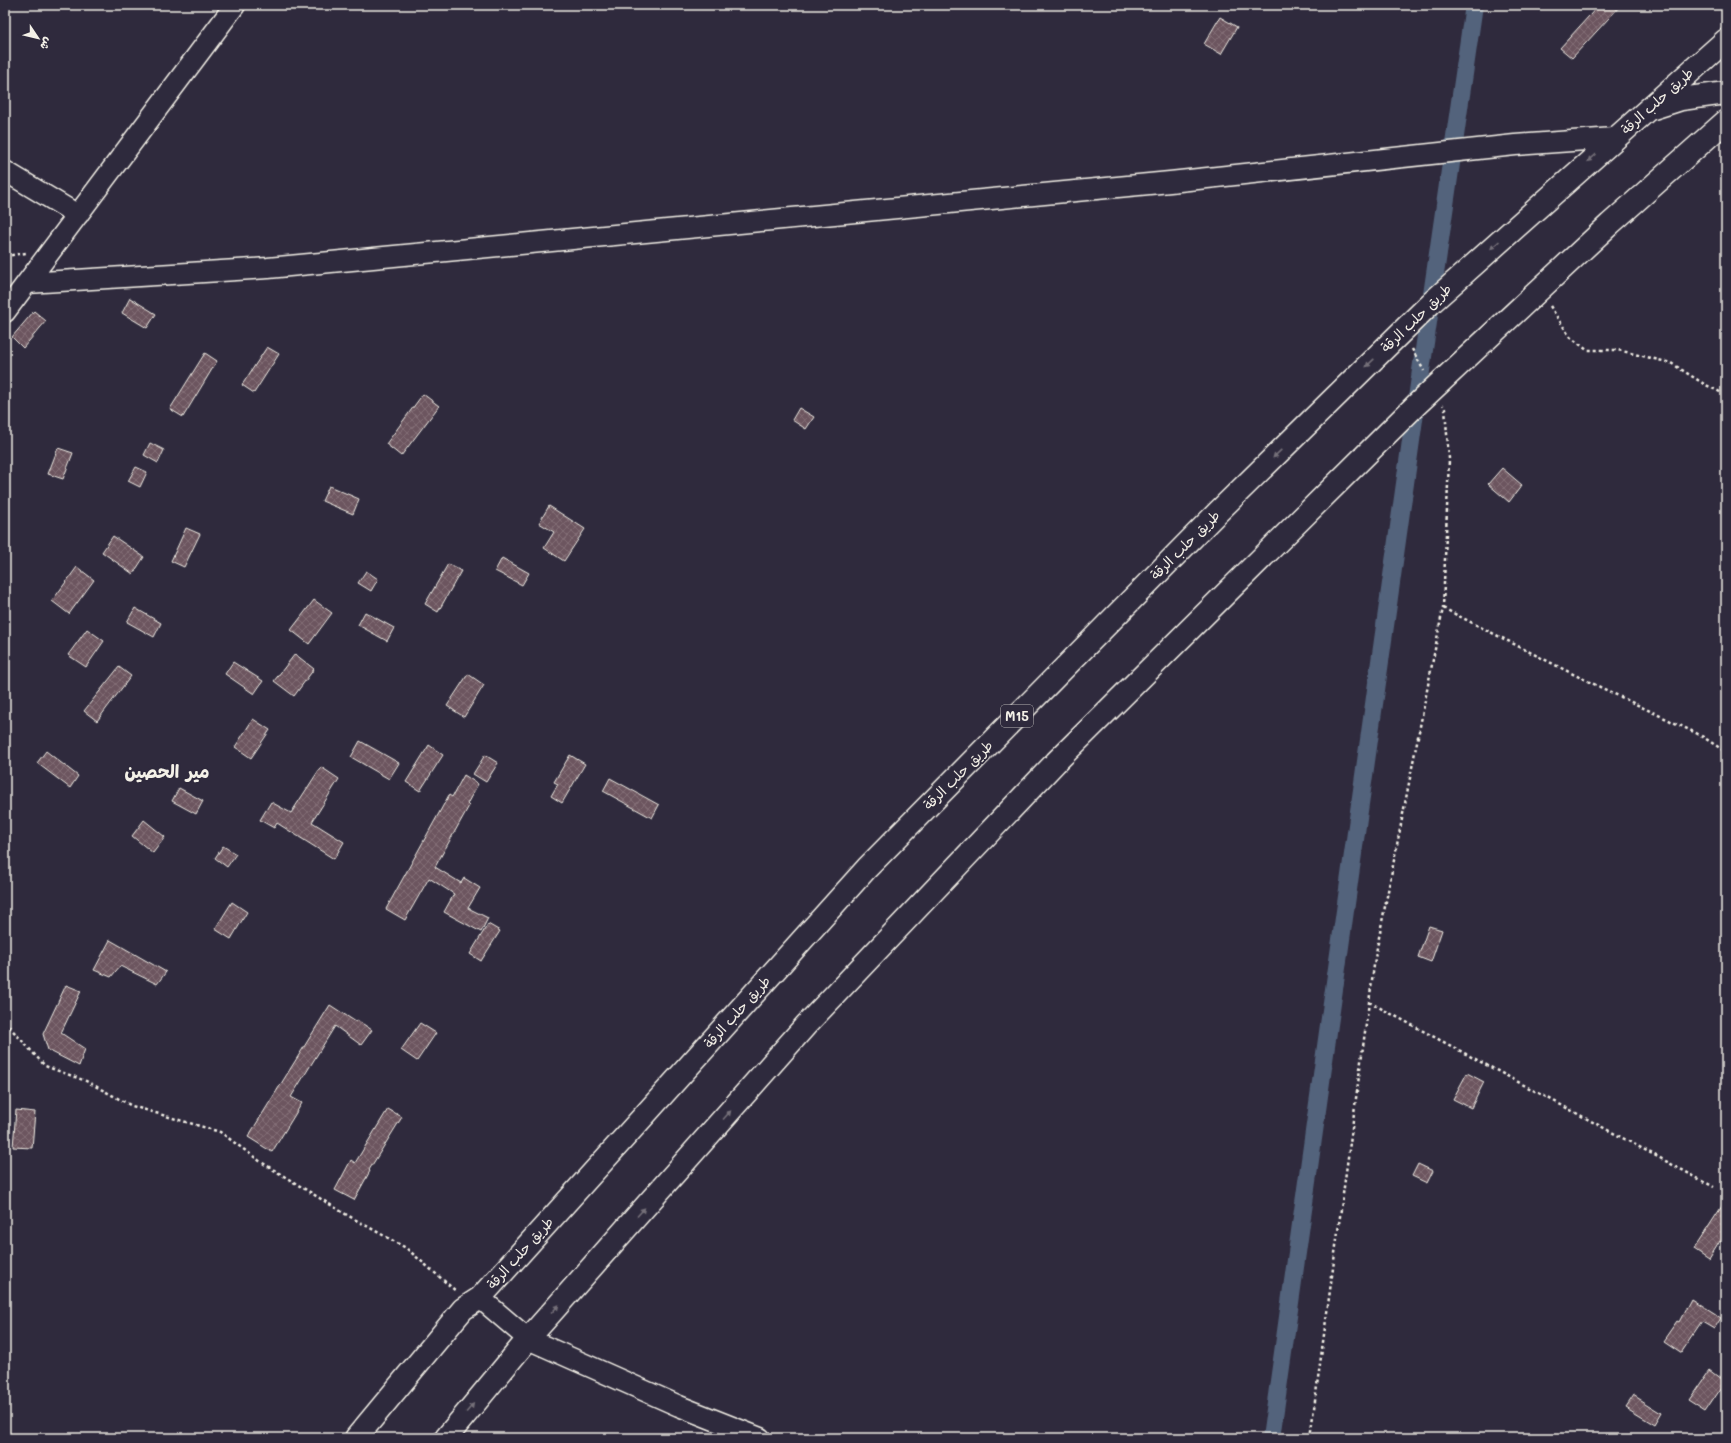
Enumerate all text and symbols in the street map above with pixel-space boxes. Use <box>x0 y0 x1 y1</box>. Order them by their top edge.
north arrow <box>18 18 58 58</box>
text: ش <box>37 35 56 53</box>
street label: طريق حلب الرقة <box>1616 63 1697 138</box>
one-way arrow <box>1587 154 1597 163</box>
one-way arrow <box>1490 240 1500 250</box>
street label: طريق حلب الرقة <box>1376 279 1455 356</box>
one-way arrow <box>1365 358 1375 367</box>
one-way arrow <box>1272 449 1282 458</box>
street label: طريق حلب الرقة <box>1146 506 1224 584</box>
road number: M15 <box>1001 705 1033 727</box>
street label: طريق حلب الرقة <box>919 736 997 814</box>
district label: مير الحصين <box>124 759 210 783</box>
street label: طريق حلب الرقة <box>699 971 774 1052</box>
one-way arrow <box>723 1109 732 1120</box>
one-way arrow <box>636 1207 645 1216</box>
street label: طريق حلب الرقة <box>482 1212 557 1293</box>
one-way arrow <box>550 1304 559 1314</box>
one-way arrow <box>466 1403 475 1413</box>

